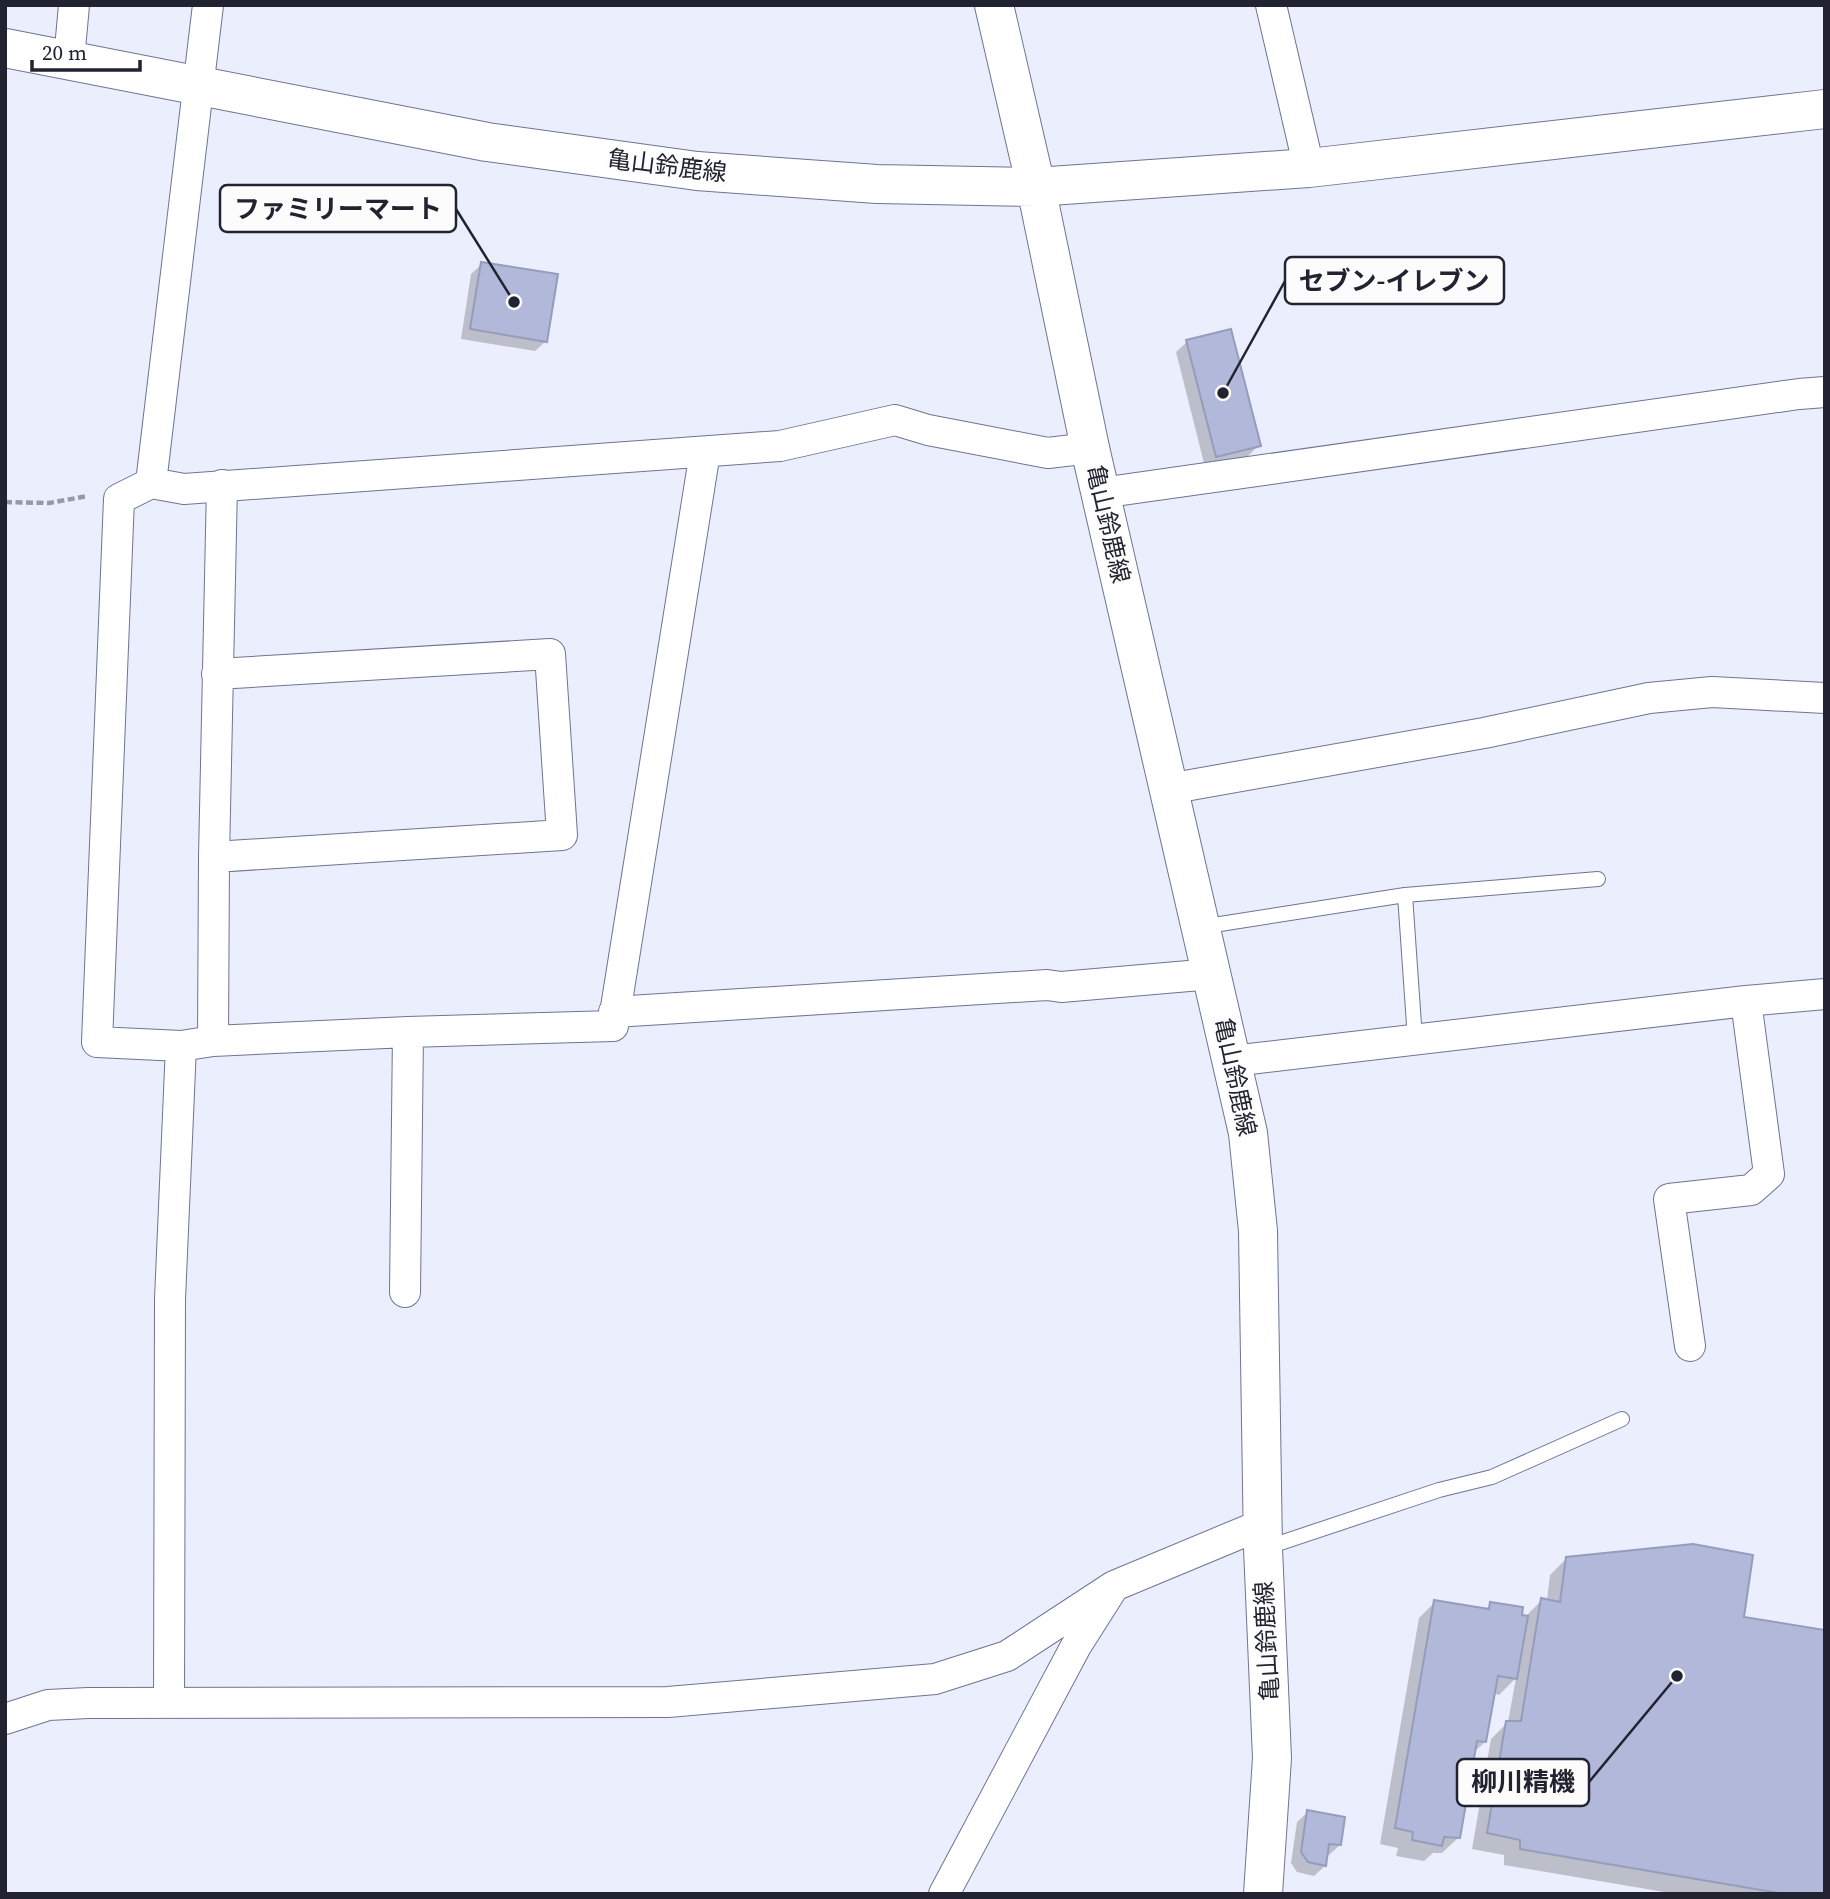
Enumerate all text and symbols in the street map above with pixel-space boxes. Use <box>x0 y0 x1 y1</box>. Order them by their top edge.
scale bar <box>32 28 140 72</box>
text: 20 m <box>42 38 87 67</box>
street label: 亀山鈴鹿線 <box>605 142 729 189</box>
callout: ファミリーマート <box>220 185 456 232</box>
text: ファミリーマート <box>234 191 442 227</box>
callout: セブン-イレブン <box>1285 257 1504 304</box>
text: セブン-イレブン <box>1299 263 1489 299</box>
street label: 亀山鈴鹿線 <box>1079 462 1138 586</box>
street label: 亀山鈴鹿線 <box>1207 1015 1264 1139</box>
street label: 亀山鈴鹿線 <box>1247 1580 1286 1702</box>
callout: 柳川精機 <box>1457 1759 1589 1806</box>
text: 柳川精機 <box>1471 1764 1575 1800</box>

